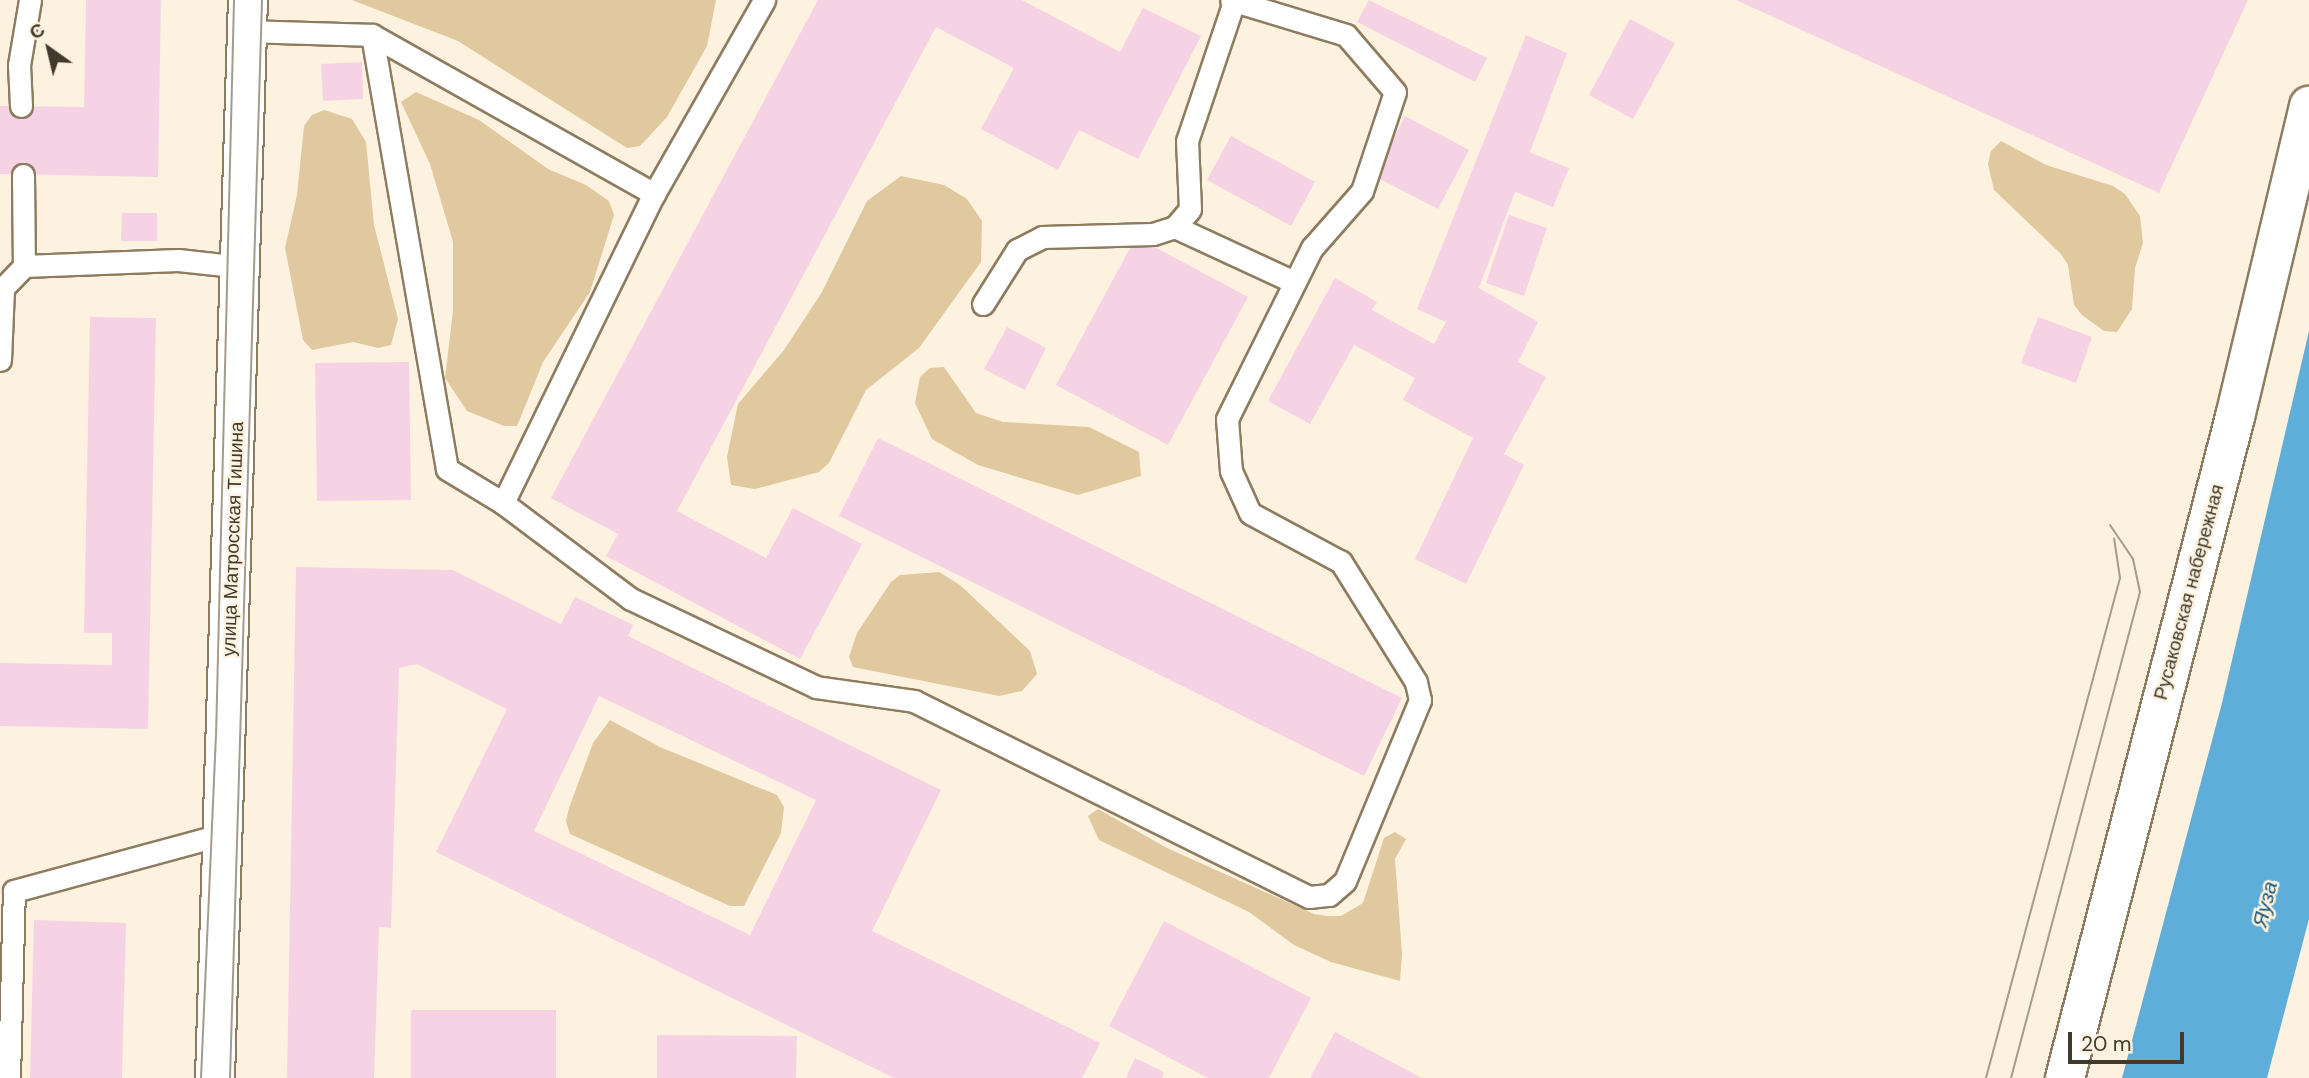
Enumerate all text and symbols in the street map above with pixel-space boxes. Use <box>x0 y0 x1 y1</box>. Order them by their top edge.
north arrow <box>14 14 84 84</box>
text: С <box>24 17 50 45</box>
street label: улица Матросская Тишина <box>218 421 248 657</box>
street label: Русаковская набережная <box>2149 482 2229 702</box>
water label: Яуза <box>2247 879 2283 929</box>
scale bar <box>2071 1018 2186 1062</box>
text: 20 m <box>2081 1030 2132 1058</box>

